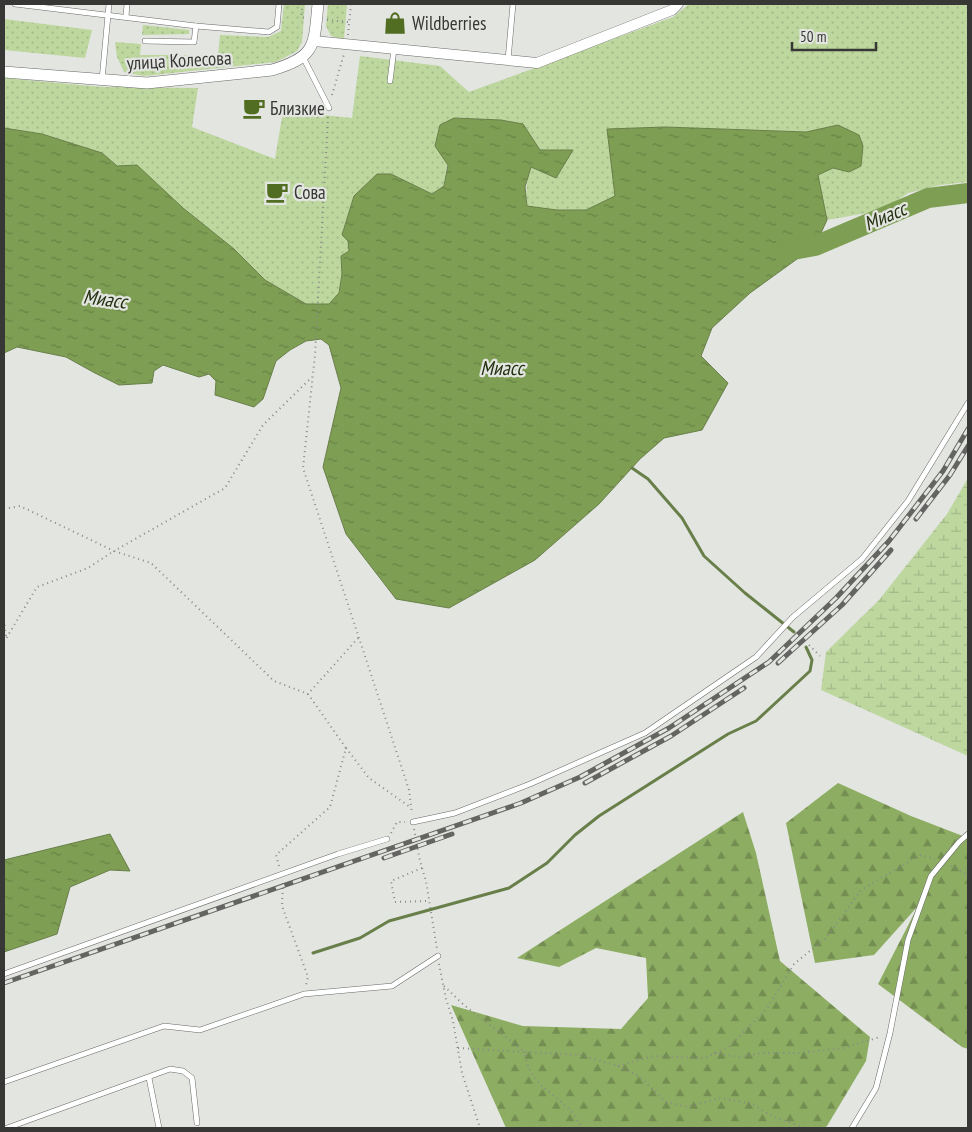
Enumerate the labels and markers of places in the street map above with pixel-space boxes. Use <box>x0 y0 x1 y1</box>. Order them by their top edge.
shop icon: Wildberries <box>382 10 408 36</box>
place label: Wildberries <box>412 11 486 35</box>
cafe icon: Близкие <box>241 95 267 121</box>
place label: Близкие <box>270 96 325 120</box>
cafe icon: Сова <box>264 179 290 205</box>
place label: Сова <box>294 180 326 204</box>

